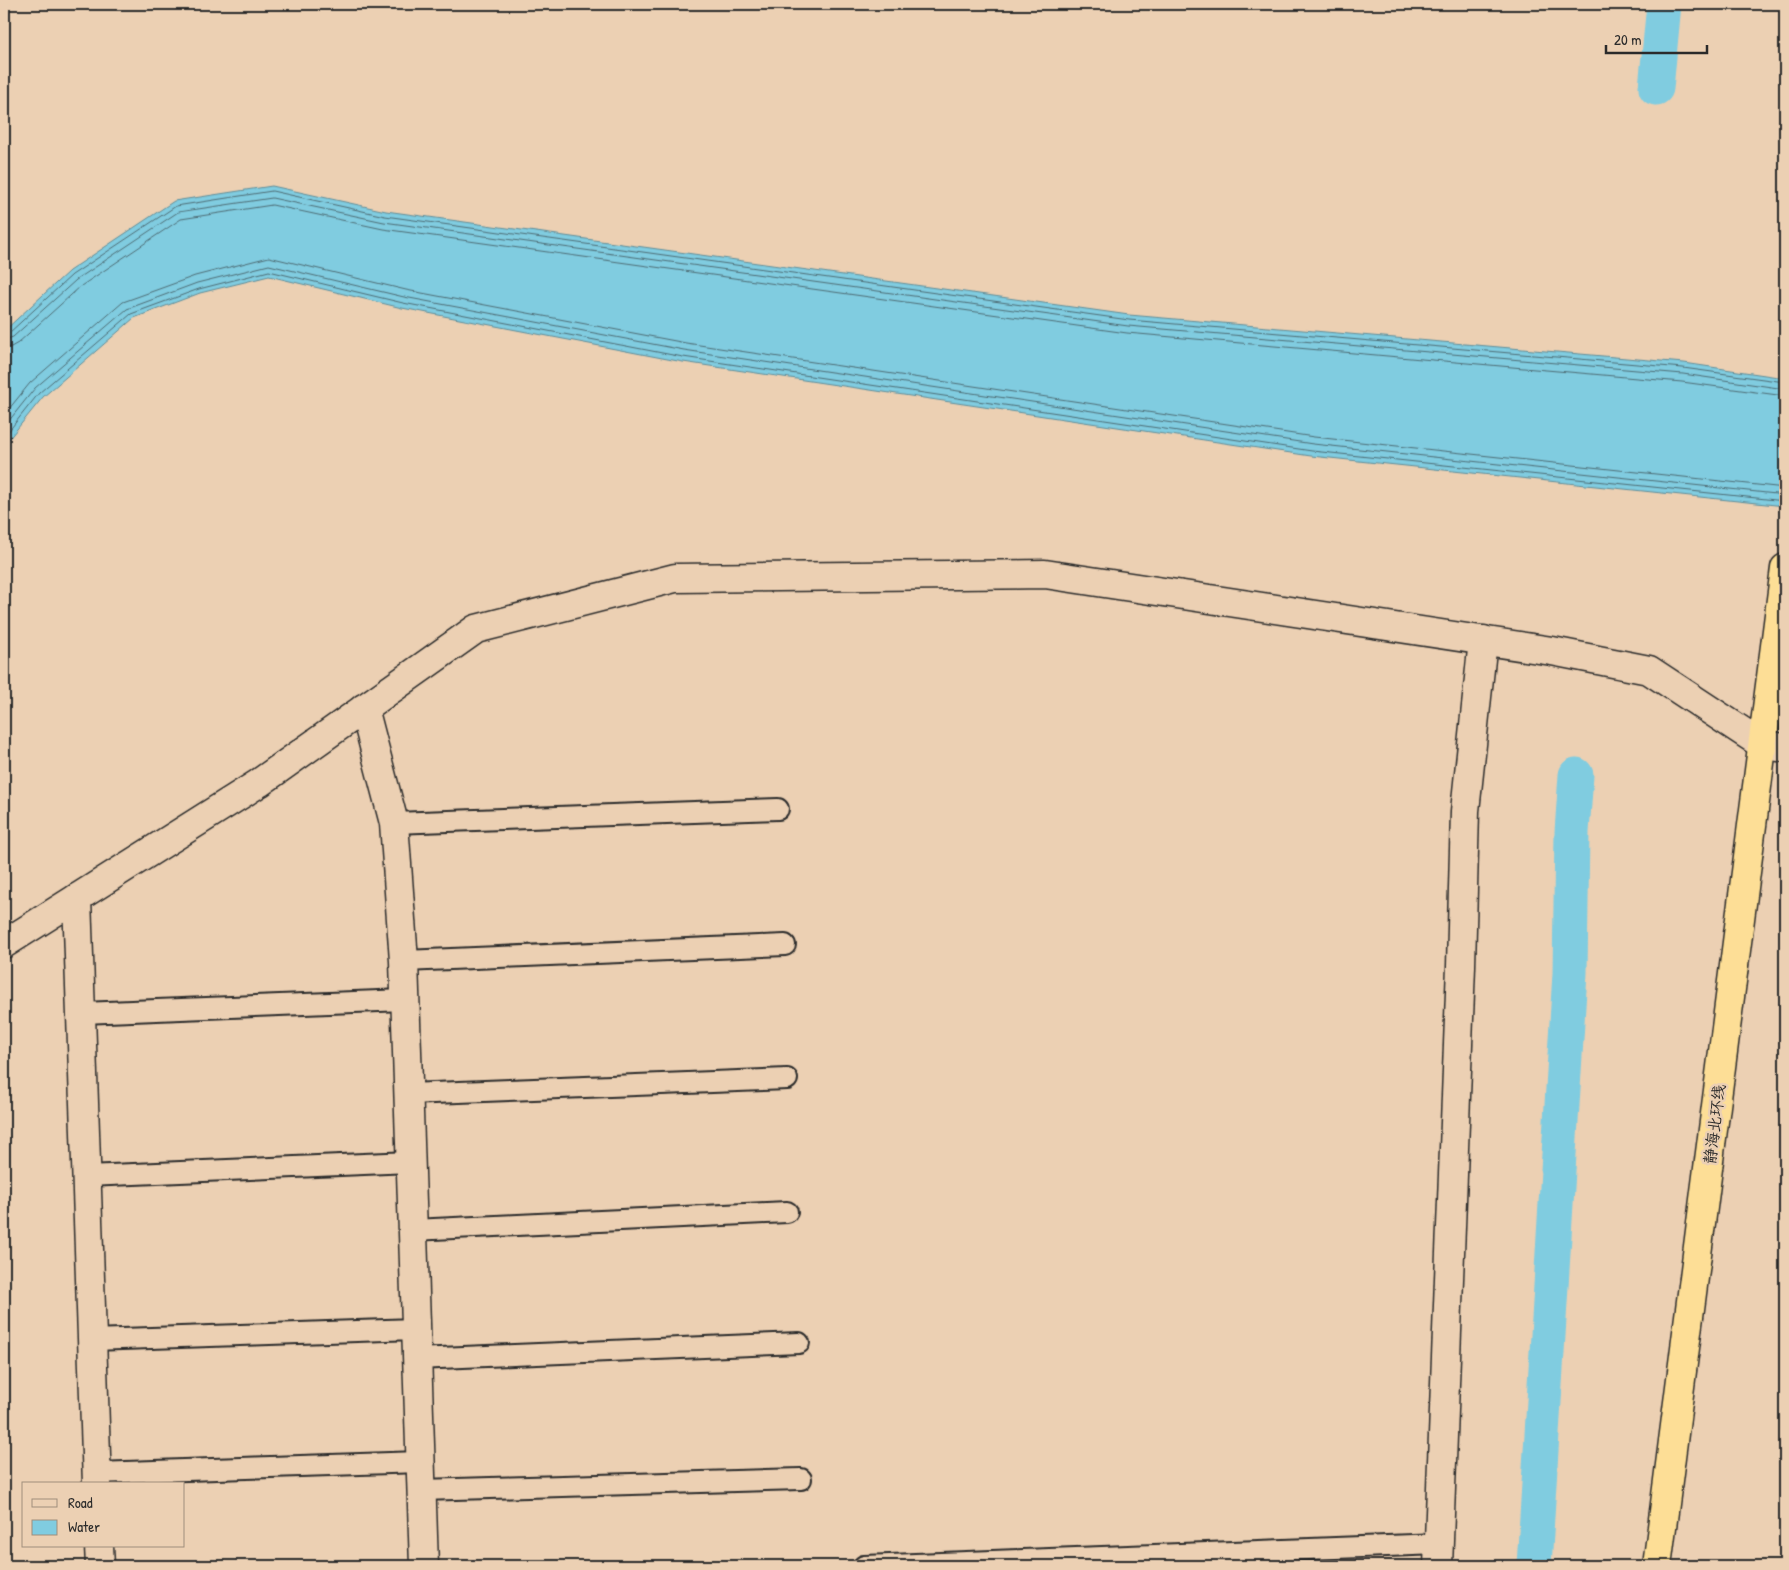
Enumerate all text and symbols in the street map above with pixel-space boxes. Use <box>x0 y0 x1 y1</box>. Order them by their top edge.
scale bar <box>1606 22 1708 54</box>
text: 20 m <box>1614 29 1641 50</box>
street label: 静海北环线 <box>1698 1083 1730 1165</box>
legend <box>22 1482 185 1548</box>
text: Road <box>68 1492 93 1513</box>
text: Water <box>68 1516 100 1537</box>

